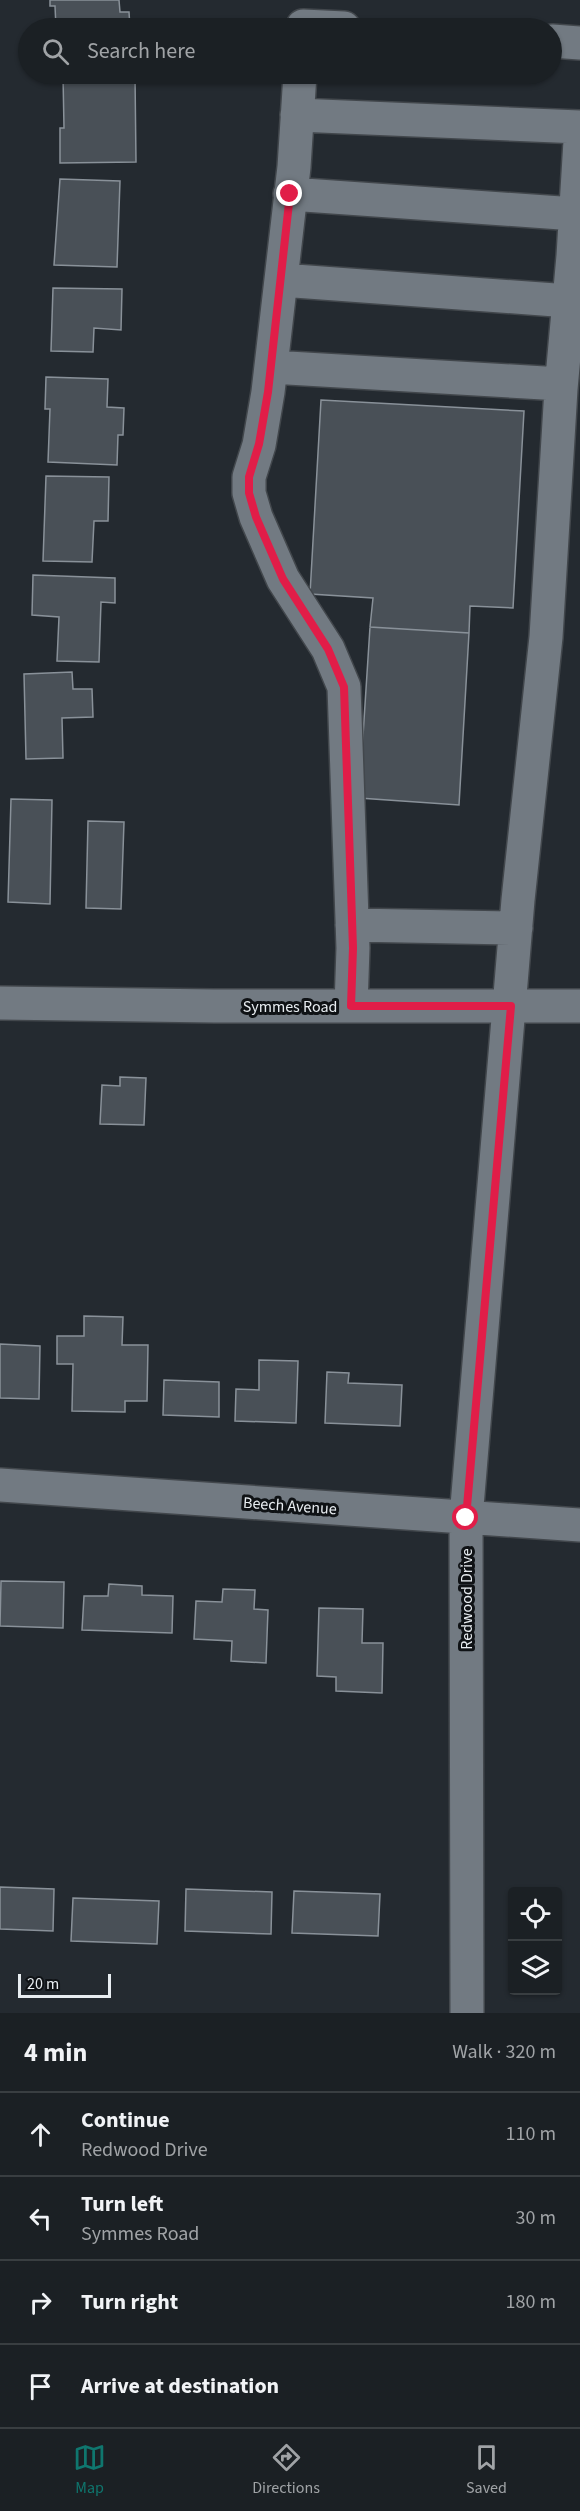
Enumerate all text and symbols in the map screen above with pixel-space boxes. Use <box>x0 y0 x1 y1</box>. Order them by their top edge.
search box <box>18 18 562 84</box>
icon: search <box>39 35 72 68</box>
text: Search here <box>87 35 195 67</box>
route end <box>276 180 302 206</box>
street label: Symmes Road <box>243 996 337 1018</box>
street label: Beech Avenue <box>242 1492 338 1520</box>
route start <box>452 1504 478 1530</box>
street label: Redwood Drive <box>456 1548 478 1650</box>
map controls <box>508 1887 562 1995</box>
button: locate <box>508 1887 562 1941</box>
button: layers <box>508 1941 562 1995</box>
scale bar <box>18 1971 111 1998</box>
text: 20 m <box>27 1973 59 1995</box>
text: 4 min <box>24 2034 87 2071</box>
text: Walk · 320 m <box>452 2038 556 2066</box>
text: Continue <box>81 2104 170 2136</box>
icon: ahead <box>24 2118 57 2151</box>
text: 110 m <box>506 2120 556 2148</box>
text: Redwood Drive <box>81 2136 208 2164</box>
text: Turn left <box>81 2188 163 2220</box>
icon: left <box>24 2202 57 2235</box>
text: 30 m <box>516 2204 556 2232</box>
text: Symmes Road <box>81 2220 199 2248</box>
icon: right <box>24 2286 57 2319</box>
text: Turn right <box>81 2286 178 2318</box>
text: 180 m <box>506 2288 556 2316</box>
icon: arrive <box>24 2370 57 2403</box>
text: Arrive at destination <box>81 2370 279 2402</box>
tab: Map <box>73 2441 106 2499</box>
tab: Directions <box>252 2441 320 2499</box>
tab: Saved <box>466 2441 507 2499</box>

